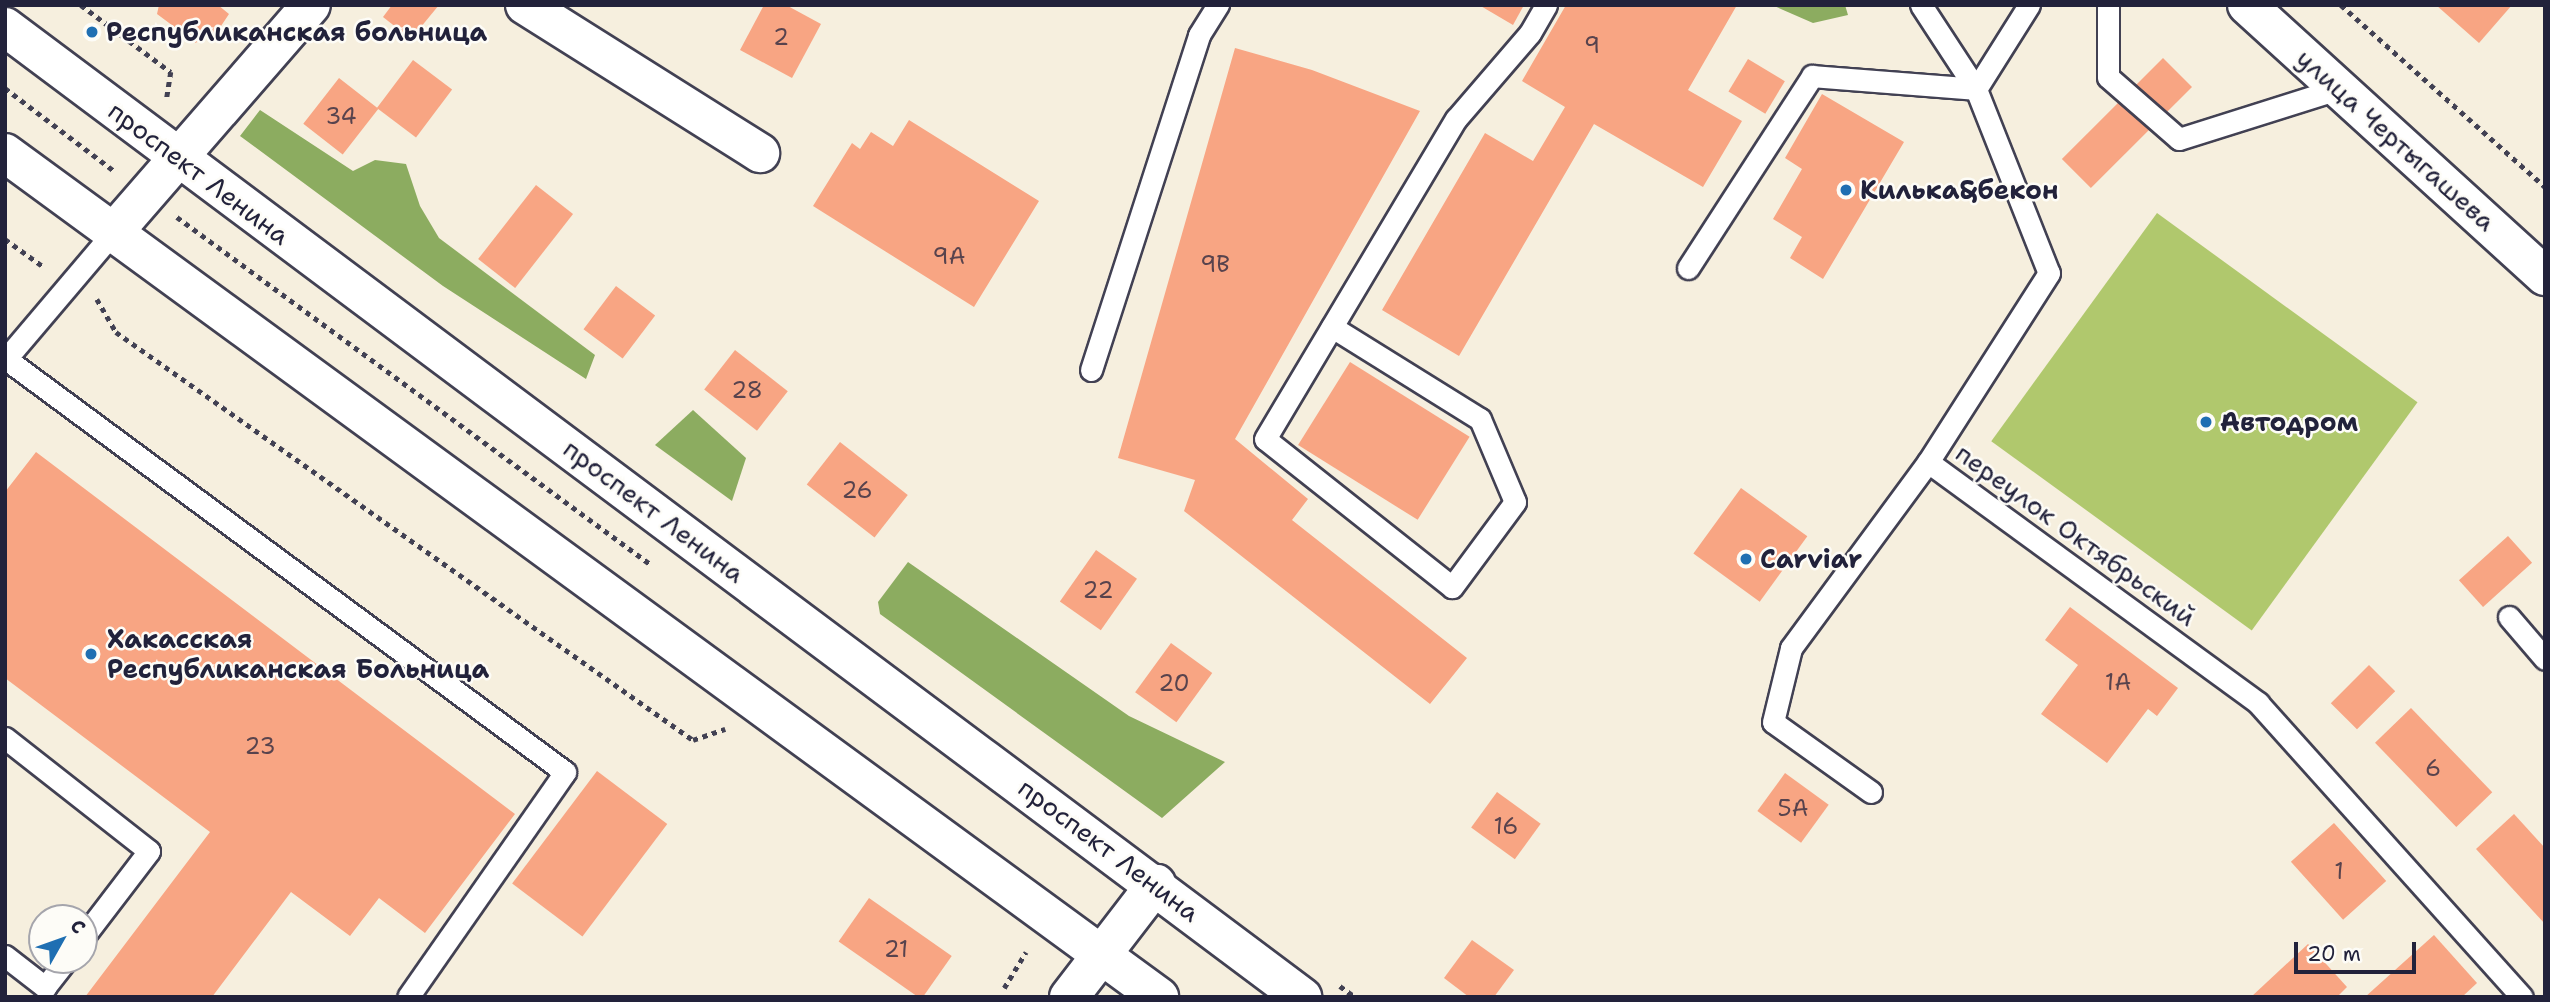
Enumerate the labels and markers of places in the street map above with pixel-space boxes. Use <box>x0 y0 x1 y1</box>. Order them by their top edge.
place label: Республиканская больница <box>106 16 487 48</box>
marker: Республиканская больница <box>84 24 100 40</box>
place label: Килька&бекон <box>1860 174 2059 206</box>
marker: Килька&бекон <box>1838 182 1854 198</box>
place label: Автодром <box>2220 406 2358 438</box>
marker: Автодром <box>2198 414 2214 430</box>
place label: Carviar <box>1760 543 1862 575</box>
marker: Carviar <box>1738 551 1754 567</box>
place label: Хакасская Республиканская Больница <box>107 623 489 684</box>
marker: Хакасская Республиканская Больница <box>81 644 101 664</box>

